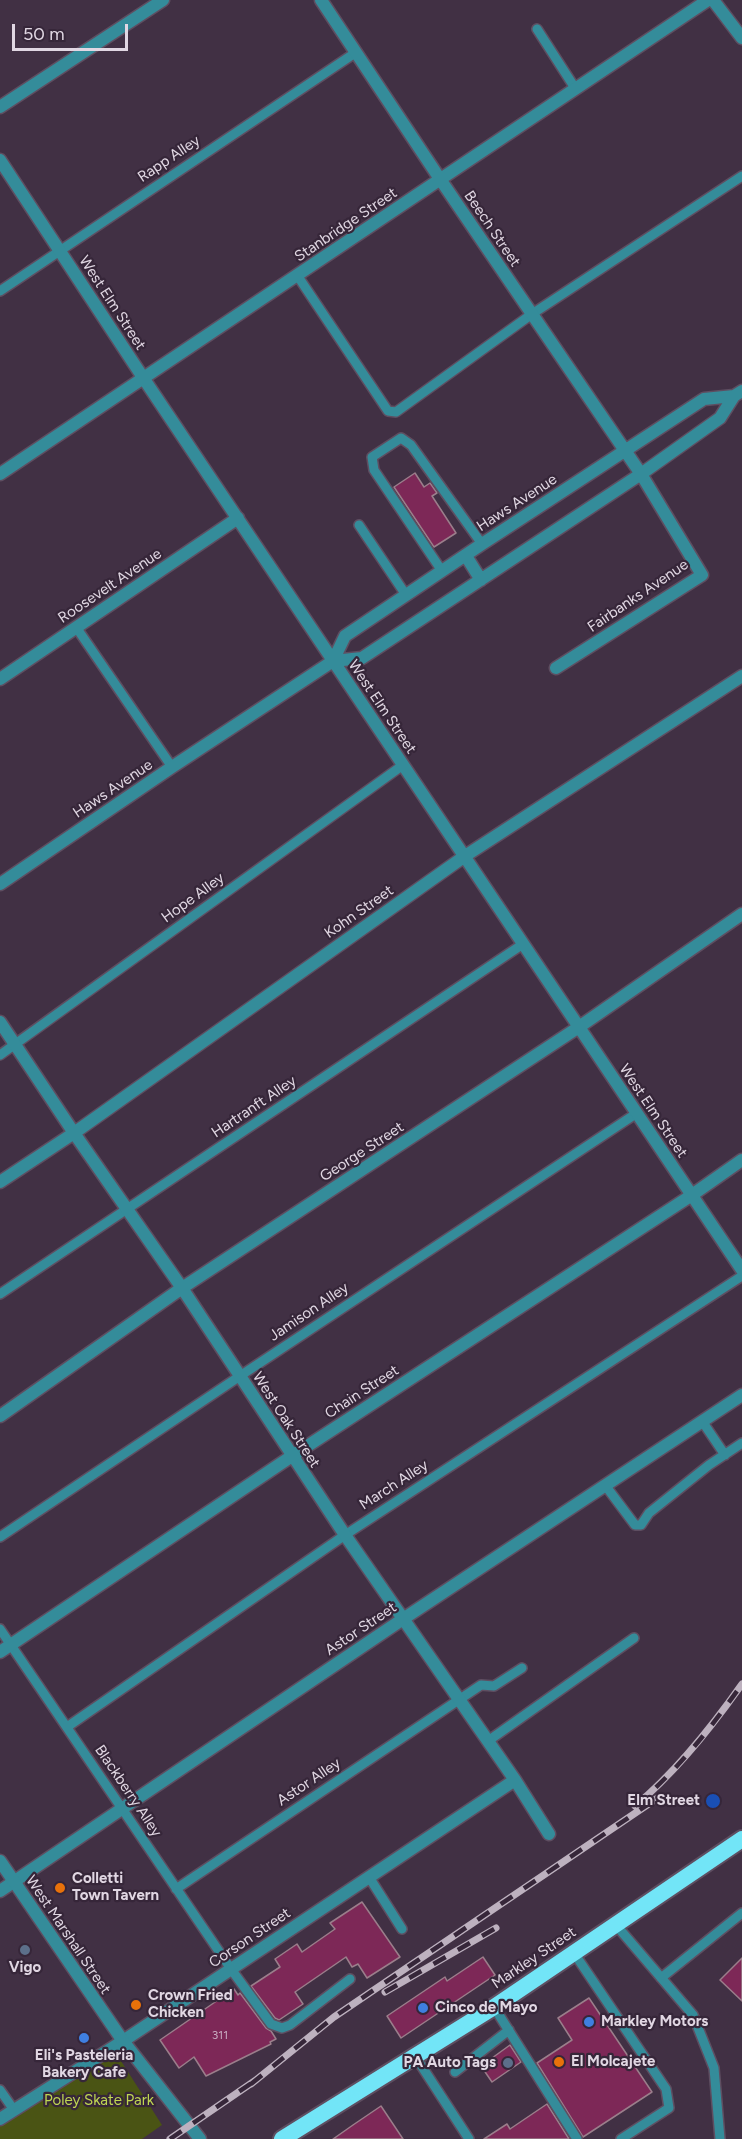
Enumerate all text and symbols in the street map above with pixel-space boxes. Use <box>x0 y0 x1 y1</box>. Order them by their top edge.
scale bar <box>15 12 130 50</box>
text: 50 m <box>23 23 65 45</box>
street label: Rapp Alley <box>134 132 204 186</box>
street label: Stanbridge Street <box>291 184 401 266</box>
street label: Beech Street <box>460 188 524 270</box>
street label: West Elm Street <box>75 252 149 354</box>
street label: Haws Avenue <box>474 470 560 536</box>
street label: Roosevelt Avenue <box>55 545 165 627</box>
street label: Fairbanks Avenue <box>584 556 692 636</box>
street label: West Elm Street <box>344 657 420 757</box>
street label: Haws Avenue <box>70 756 156 822</box>
street label: Hope Alley <box>158 869 228 927</box>
street label: Kohn Street <box>321 882 397 942</box>
street label: West Elm Street <box>615 1061 691 1161</box>
street label: Hartranft Alley <box>208 1072 300 1142</box>
street label: George Street <box>317 1118 407 1186</box>
street label: Jamison Alley <box>266 1279 352 1345</box>
street label: Chain Street <box>322 1361 402 1423</box>
street label: West Oak Street <box>248 1369 324 1471</box>
street label: March Alley <box>356 1456 432 1514</box>
street label: Astor Street <box>322 1599 400 1659</box>
street label: Blackberry Alley <box>91 1742 165 1840</box>
street label: Astor Alley <box>274 1754 344 1810</box>
place label: Elm Street <box>627 1792 700 1810</box>
marker: Elm Street <box>704 1792 722 1810</box>
place label: Colletti Town Tavern <box>72 1870 159 1905</box>
street label: West Marshall Street <box>22 1872 114 1998</box>
marker: Colletti Town Tavern <box>53 1881 67 1895</box>
street label: Corson Street <box>206 1904 294 1972</box>
street label: Markley Street <box>489 1923 579 1993</box>
marker: Vigo <box>18 1943 32 1957</box>
place label: Vigo <box>9 1959 41 1977</box>
place label: Crown Fried Chicken <box>148 1987 233 2022</box>
marker: Crown Fried Chicken <box>129 1998 143 2012</box>
place label: Cinco de Mayo <box>435 1999 537 2017</box>
marker: Cinco de Mayo <box>416 2001 430 2015</box>
place label: Markley Motors <box>601 2013 708 2031</box>
marker: Markley Motors <box>582 2015 596 2029</box>
house number: 311 <box>212 2028 228 2042</box>
marker: Eli's Pasteleria Bakery Cafe <box>77 2031 91 2045</box>
place label: Eli's Pasteleria Bakery Cafe <box>35 2047 133 2082</box>
place label: El Molcajete <box>571 2053 655 2071</box>
place label: PA Auto Tags <box>403 2054 496 2072</box>
marker: El Molcajete <box>552 2055 566 2069</box>
marker: PA Auto Tags <box>501 2056 515 2070</box>
park label: Poley Skate Park <box>44 2092 154 2110</box>

